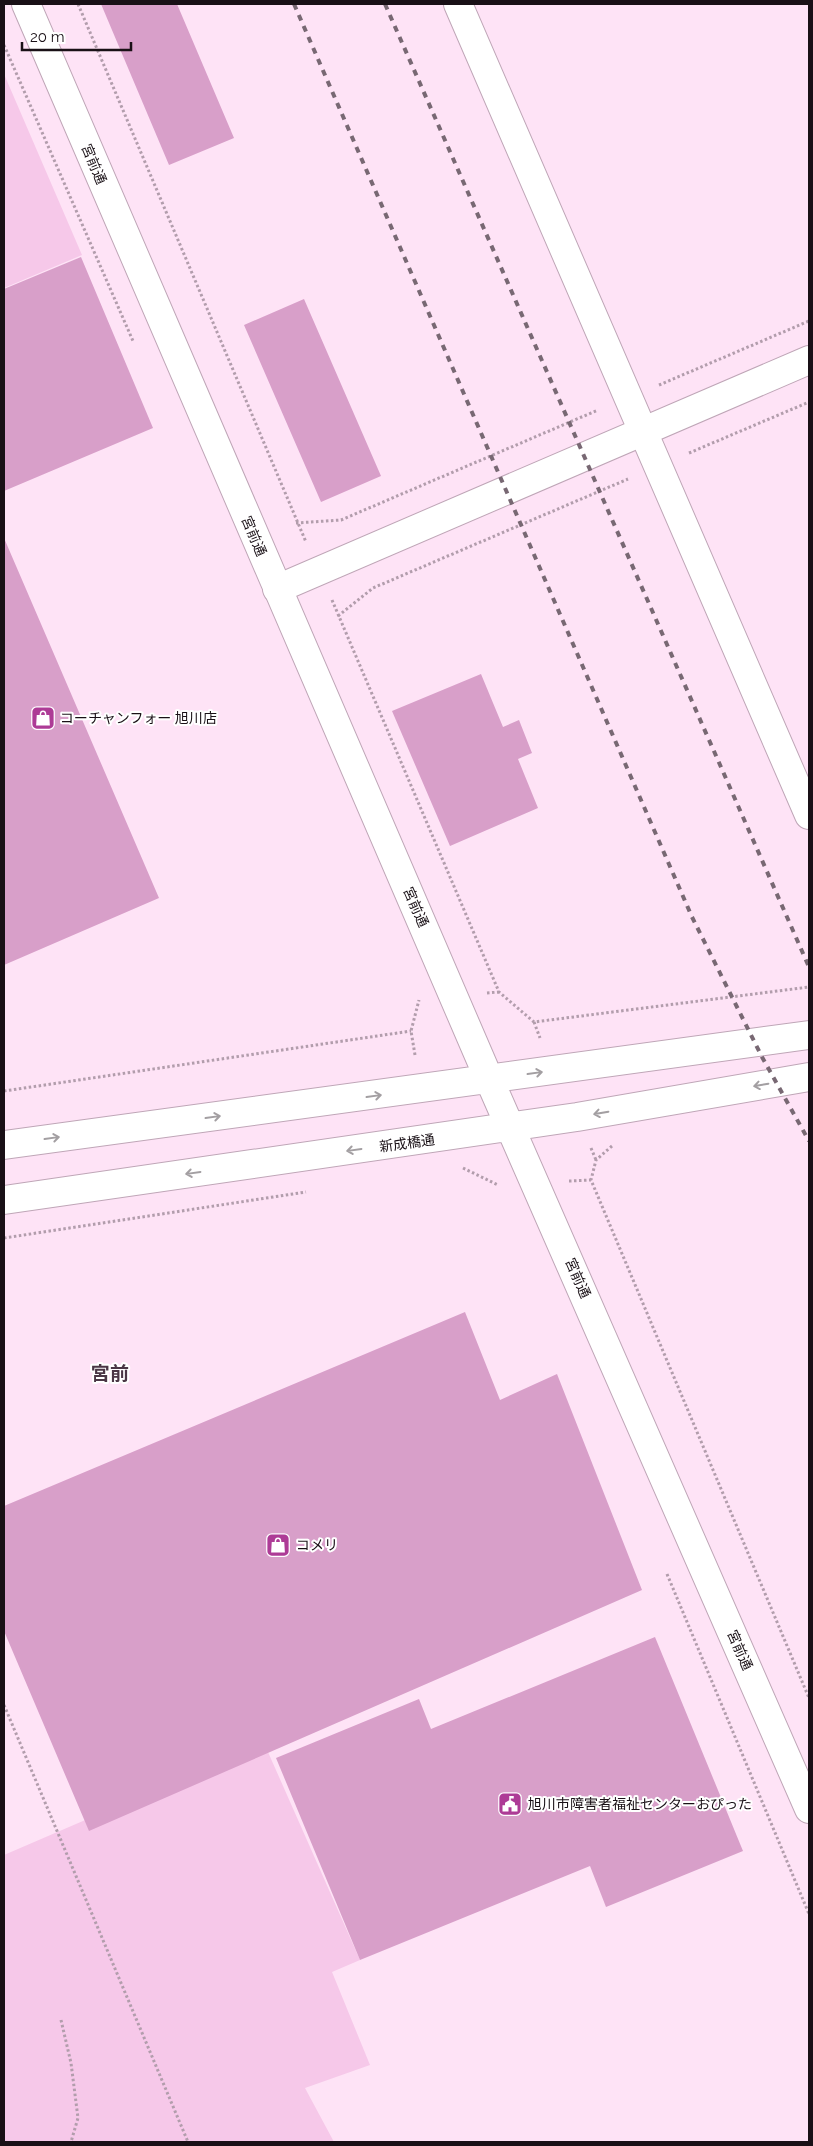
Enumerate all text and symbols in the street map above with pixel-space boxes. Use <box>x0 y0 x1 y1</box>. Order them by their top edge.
scale bar <box>22 20 131 52</box>
text: 20 m <box>30 28 65 46</box>
street label: 宮前通 <box>78 142 110 186</box>
street label: 宮前通 <box>238 514 270 558</box>
shop icon: コーチャンフォー 旭川店 <box>30 705 56 731</box>
place label: コーチャンフォー 旭川店 <box>60 710 217 726</box>
street label: 宮前通 <box>400 885 432 929</box>
one-way arrow <box>527 1067 543 1077</box>
one-way arrow <box>754 1081 770 1091</box>
one-way arrow <box>366 1090 382 1100</box>
one-way arrow <box>593 1109 609 1119</box>
one-way arrow <box>205 1112 221 1122</box>
street label: 新成橋通 <box>378 1131 436 1155</box>
one-way arrow <box>44 1133 60 1143</box>
one-way arrow <box>346 1146 362 1156</box>
one-way arrow <box>185 1169 201 1179</box>
street label: 宮前通 <box>562 1256 594 1300</box>
district label: 宮前 <box>91 1362 129 1384</box>
shop icon: コメリ <box>265 1532 291 1558</box>
place label: コメリ <box>296 1537 338 1553</box>
street label: 宮前通 <box>724 1628 756 1672</box>
public building icon: 旭川市障害者福祉センターおぴった <box>497 1791 523 1817</box>
place label: 旭川市障害者福祉センターおぴった <box>528 1796 752 1812</box>

